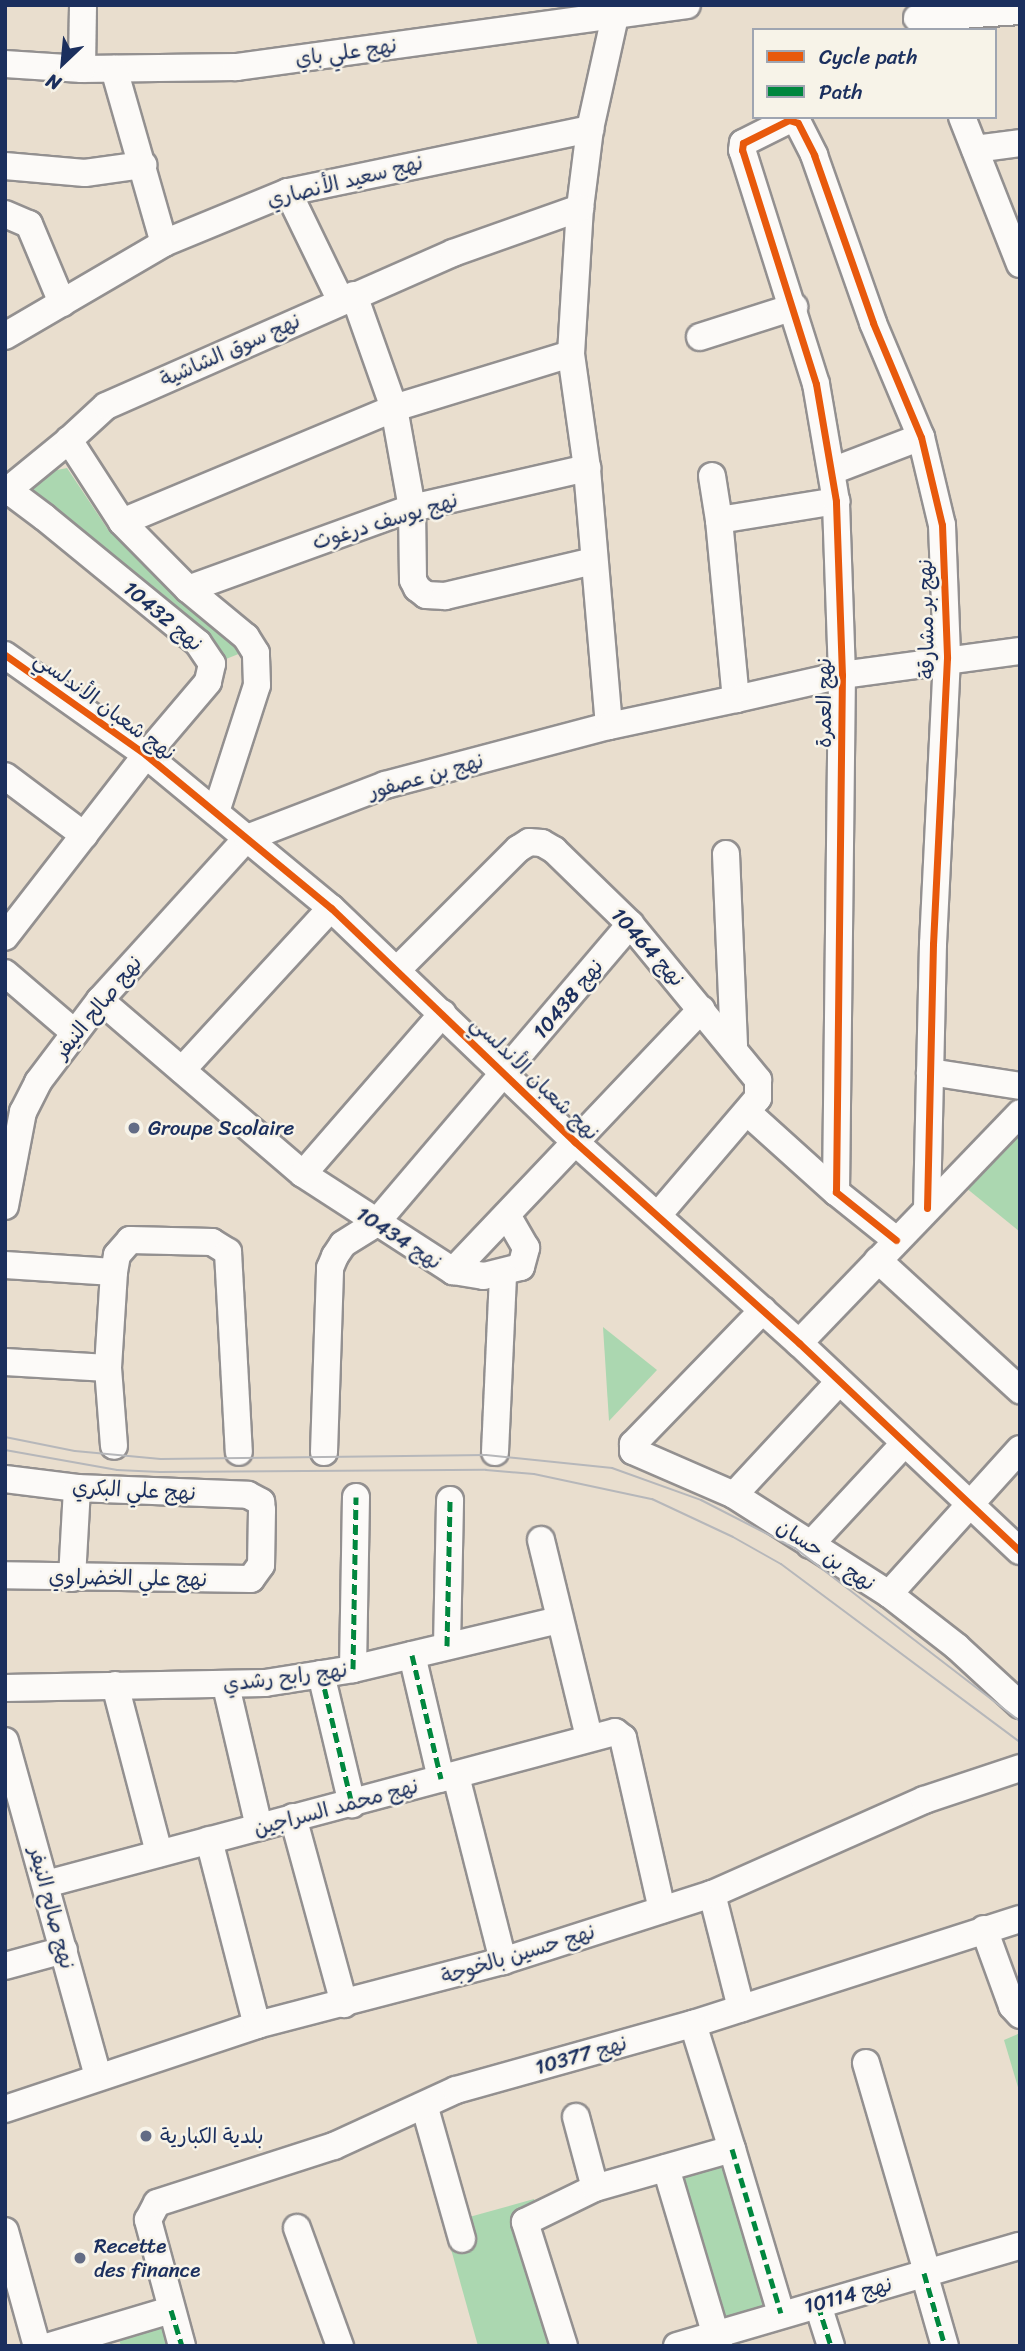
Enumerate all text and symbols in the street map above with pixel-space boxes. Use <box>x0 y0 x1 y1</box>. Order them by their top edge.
north arrow <box>28 28 98 98</box>
legend <box>752 28 997 119</box>
street label: نهج علي باي <box>294 32 398 72</box>
text: Cycle path <box>819 38 918 76</box>
text: N <box>40 65 67 100</box>
text: Path <box>819 73 862 111</box>
street label: نهج سعيد الأنصاري <box>264 149 426 213</box>
street label: نهج سوق الشاشية <box>156 308 304 392</box>
street label: نهج يوسف درغوث <box>309 487 461 555</box>
street label: نهج بر مشارقة <box>912 559 940 679</box>
street label: نهج 10432 <box>118 576 208 656</box>
street label: نهج شعبان الأندلسي <box>29 646 181 766</box>
street label: نهج العمرة <box>811 658 837 748</box>
street label: نهج بن عصفور <box>365 748 487 804</box>
street label: نهج 10464 <box>606 902 690 992</box>
street label: نهج صالح النيفر <box>49 950 147 1064</box>
street label: نهج 10438 <box>527 954 609 1044</box>
street label: نهج شعبان الأندلسي <box>466 1010 604 1146</box>
place label: Groupe Scolaire <box>148 1115 294 1141</box>
marker: Groupe Scolaire <box>126 1120 142 1136</box>
street label: نهج 10434 <box>352 1201 446 1275</box>
street label: نهج علي البكري <box>71 1474 197 1506</box>
street label: نهج بن حسان <box>772 1514 880 1596</box>
street label: نهج علي الخضراوي <box>48 1564 208 1592</box>
street label: نهج رابح رشدي <box>221 1657 349 1697</box>
street label: نهج محمد السراجين <box>251 1773 421 1841</box>
street label: نهج صالح النيفر <box>24 1844 80 1972</box>
street label: نهج حسين بالخوجة <box>438 1919 598 1989</box>
street label: نهج 10377 <box>532 2030 630 2080</box>
place label: بلدية الكبارية <box>160 2123 263 2149</box>
marker: بلدية الكبارية <box>138 2128 154 2144</box>
place label: Recette des finance <box>94 2233 201 2283</box>
marker: Recette des finance <box>72 2250 88 2266</box>
street label: نهج 10114 <box>801 2271 895 2319</box>

